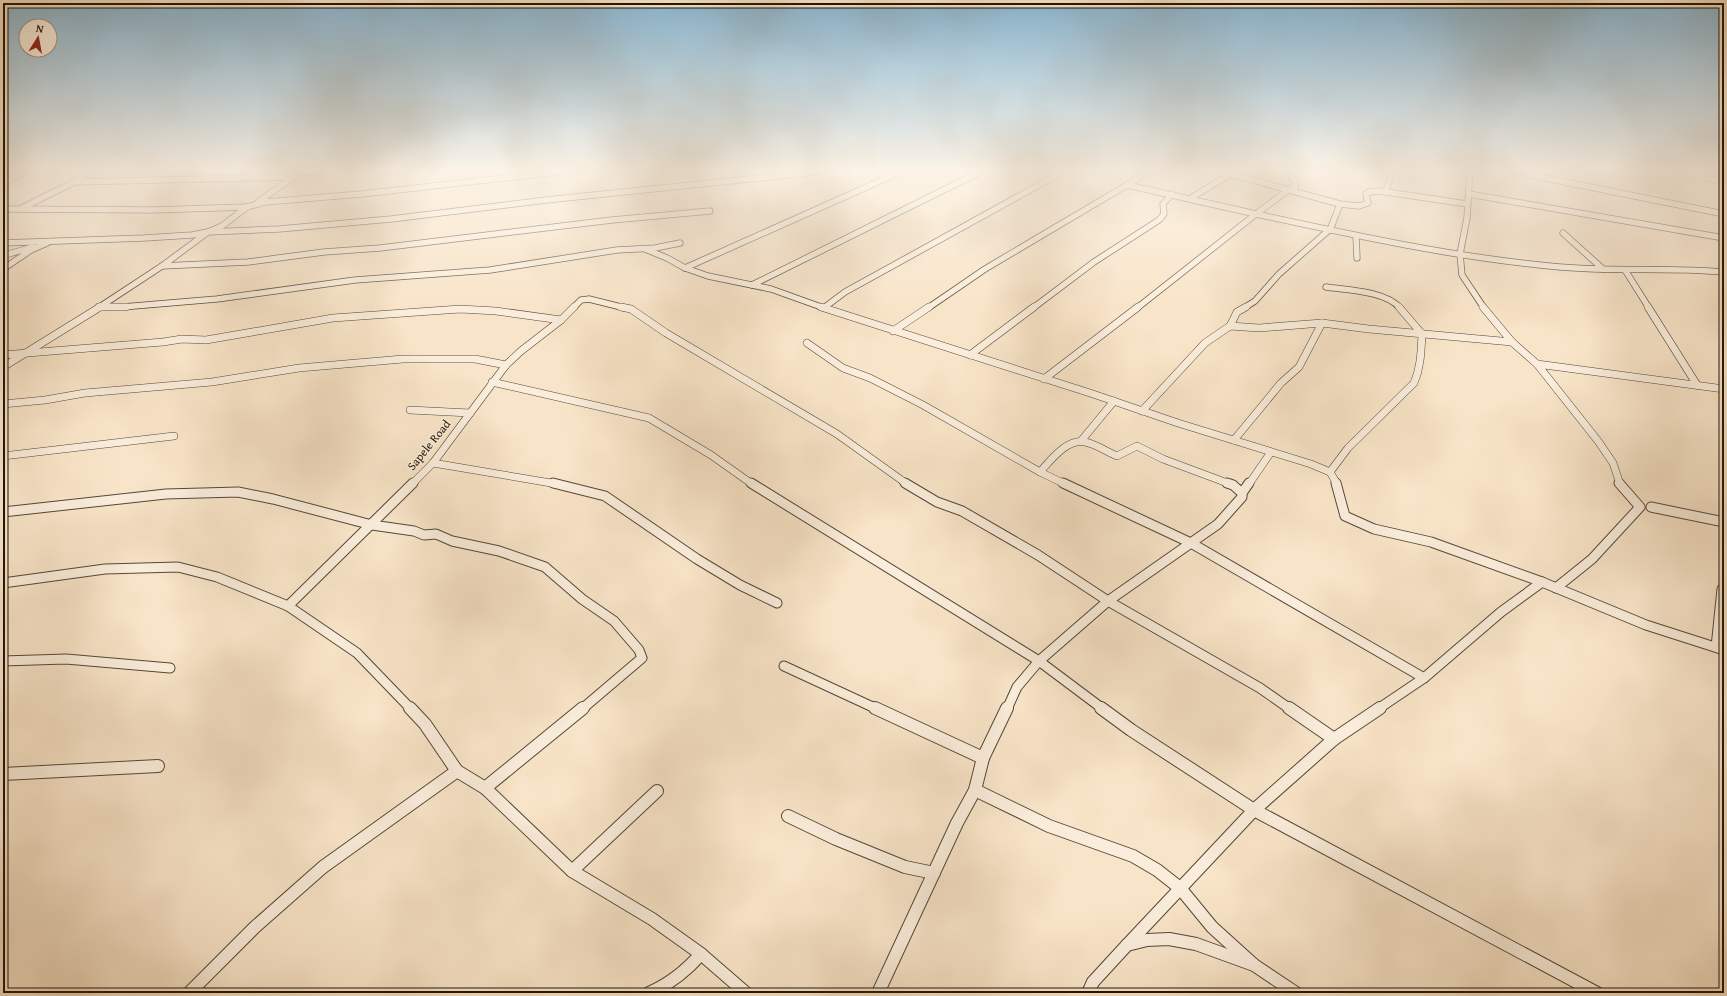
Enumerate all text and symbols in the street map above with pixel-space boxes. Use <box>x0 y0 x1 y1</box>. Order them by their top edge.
north arrow <box>18 18 58 58</box>
text: N <box>35 20 46 37</box>
street label: Sapele Road <box>403 415 455 474</box>

